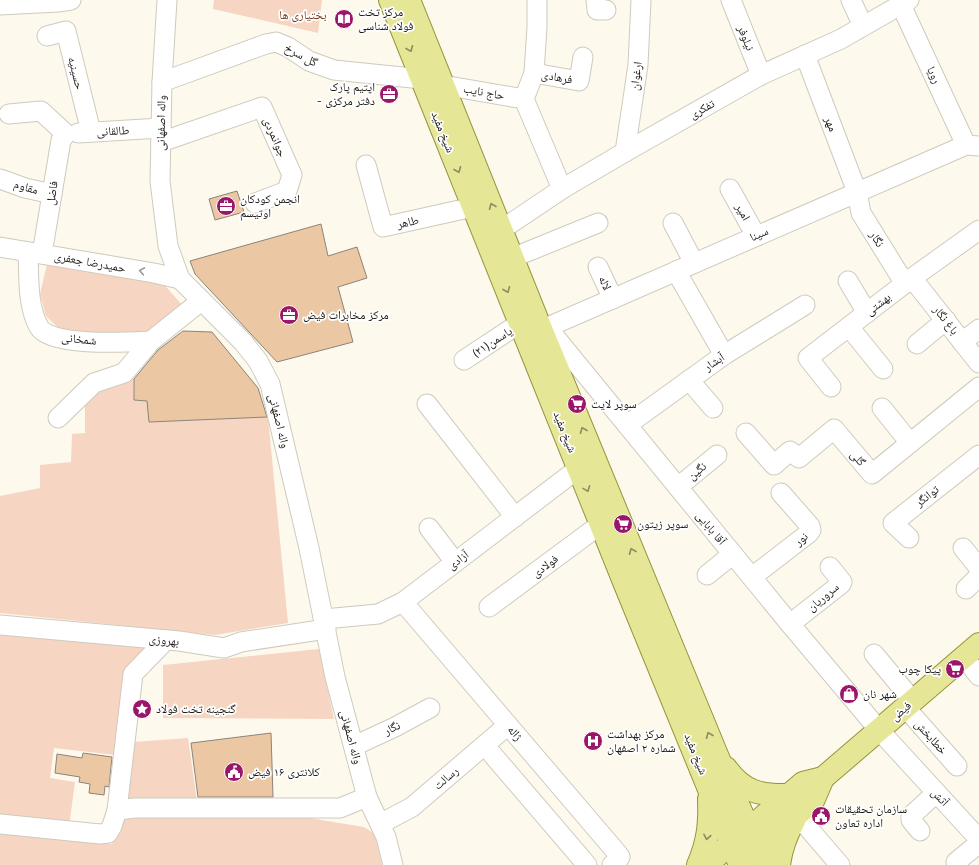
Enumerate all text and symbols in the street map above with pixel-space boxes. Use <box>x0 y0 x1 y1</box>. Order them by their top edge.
place label: مرکز تخت فولاد شناسی <box>358 4 414 33</box>
park label: بختیاری ها <box>279 7 327 22</box>
library icon: مرکز تخت فولاد شناسی <box>333 8 355 30</box>
street label: نیلوفر <box>734 22 758 53</box>
street label: گل سرخ <box>282 40 320 70</box>
one-way arrow <box>405 45 413 52</box>
street label: حسینیه <box>65 55 88 91</box>
street label: ارغوان <box>626 60 645 91</box>
street label: رویا <box>924 64 945 86</box>
street label: فرهادی <box>540 66 574 87</box>
place label: اپتیم پارک - دفتر مرکزی <box>317 79 375 108</box>
street label: حاج نایب <box>462 81 506 103</box>
office icon: اپتیم پارک - دفتر مرکزی <box>378 83 400 105</box>
street label: واله اصفهانی <box>153 95 168 151</box>
street label: تفکری <box>687 95 717 122</box>
street label: شیخ مفید <box>428 109 459 155</box>
street label: مهر <box>821 113 841 133</box>
street label: جوانمردی <box>260 115 291 159</box>
street label: طالقانی <box>96 122 130 139</box>
one-way arrow <box>453 165 461 173</box>
street label: مقاوم <box>12 176 40 198</box>
street label: فاضل <box>42 180 61 206</box>
place label: انجمن کودکان اوتیسم <box>240 191 300 221</box>
office icon: انجمن کودکان اوتیسم <box>215 195 237 217</box>
street label: امیر <box>732 200 754 223</box>
one-way arrow <box>488 203 496 210</box>
street label: طاهر <box>395 212 420 231</box>
street label: سینا <box>747 223 771 244</box>
street label: نگار <box>866 227 888 250</box>
street label: حمیدرضا جعفری <box>53 248 127 275</box>
one-way arrow <box>138 267 145 276</box>
street label: لاله <box>596 273 615 292</box>
one-way arrow <box>502 286 510 294</box>
street label: بهشتی <box>862 289 894 319</box>
street label: باغ نگار <box>929 301 963 338</box>
office icon: مرکز مخابرات فیض <box>278 304 300 326</box>
place label: مرکز مخابرات فیض <box>303 307 389 322</box>
street label: یاسمن(۲۱) <box>469 323 515 360</box>
street label: شمخانی <box>61 329 98 348</box>
street label: آبشار <box>700 349 728 375</box>
street label: واله اصفهانی <box>265 392 293 450</box>
supermarket icon: سوپر لایت <box>566 393 588 415</box>
place label: سوپر لایت <box>591 396 637 411</box>
street label: شیخ مفید <box>550 409 581 455</box>
one-way arrow <box>579 427 587 434</box>
street label: گلی <box>847 447 869 469</box>
street label: نگین <box>684 458 709 483</box>
street label: توانگر <box>911 481 942 510</box>
one-way arrow <box>583 485 591 492</box>
street label: آقا بابایی <box>693 508 730 549</box>
supermarket icon: سوپر زیتون <box>612 513 634 535</box>
place label: سوپر زیتون <box>637 516 688 531</box>
street label: نور <box>790 529 811 549</box>
street label: آزادی <box>444 546 472 572</box>
one-way arrow <box>629 547 637 555</box>
street label: فولادی <box>528 551 561 580</box>
street label: سروریان <box>804 579 842 614</box>
street label: بهروزی <box>148 630 180 649</box>
supermarket icon: پیکا چوب <box>944 658 966 680</box>
place label: پیکا چوب <box>898 661 941 676</box>
shop icon: شهر نان <box>838 683 860 705</box>
place label: شهر نان <box>863 686 897 701</box>
place icon: گنجینه تخت فولاد <box>131 698 153 720</box>
street label: فیض <box>887 698 914 724</box>
place label: گنجینه تخت فولاد <box>156 701 236 716</box>
street label: واله اصفهانی <box>337 708 366 766</box>
street label: خطابخش <box>912 716 951 758</box>
street label: نگار <box>380 717 402 738</box>
street label: ژاله <box>505 722 526 744</box>
place label: مرکز بهداشت شماره ۲ اصفهان <box>607 726 676 755</box>
hospital icon: مرکز بهداشت شماره ۲ اصفهان <box>582 730 604 752</box>
street label: شیخ مفید <box>681 731 712 777</box>
one-way arrow <box>705 732 713 739</box>
public building icon: کلانتری ۱۶ فیض <box>223 761 245 783</box>
street label: رسالت <box>430 763 461 792</box>
place label: کلانتری ۱۶ فیض <box>248 764 320 779</box>
street label: آتش <box>928 785 953 809</box>
place label: سازمان تحقیقات اداره تعاون <box>835 801 907 830</box>
public building icon: سازمان تحقیقات اداره تعاون <box>810 805 832 827</box>
one-way arrow <box>704 834 712 840</box>

